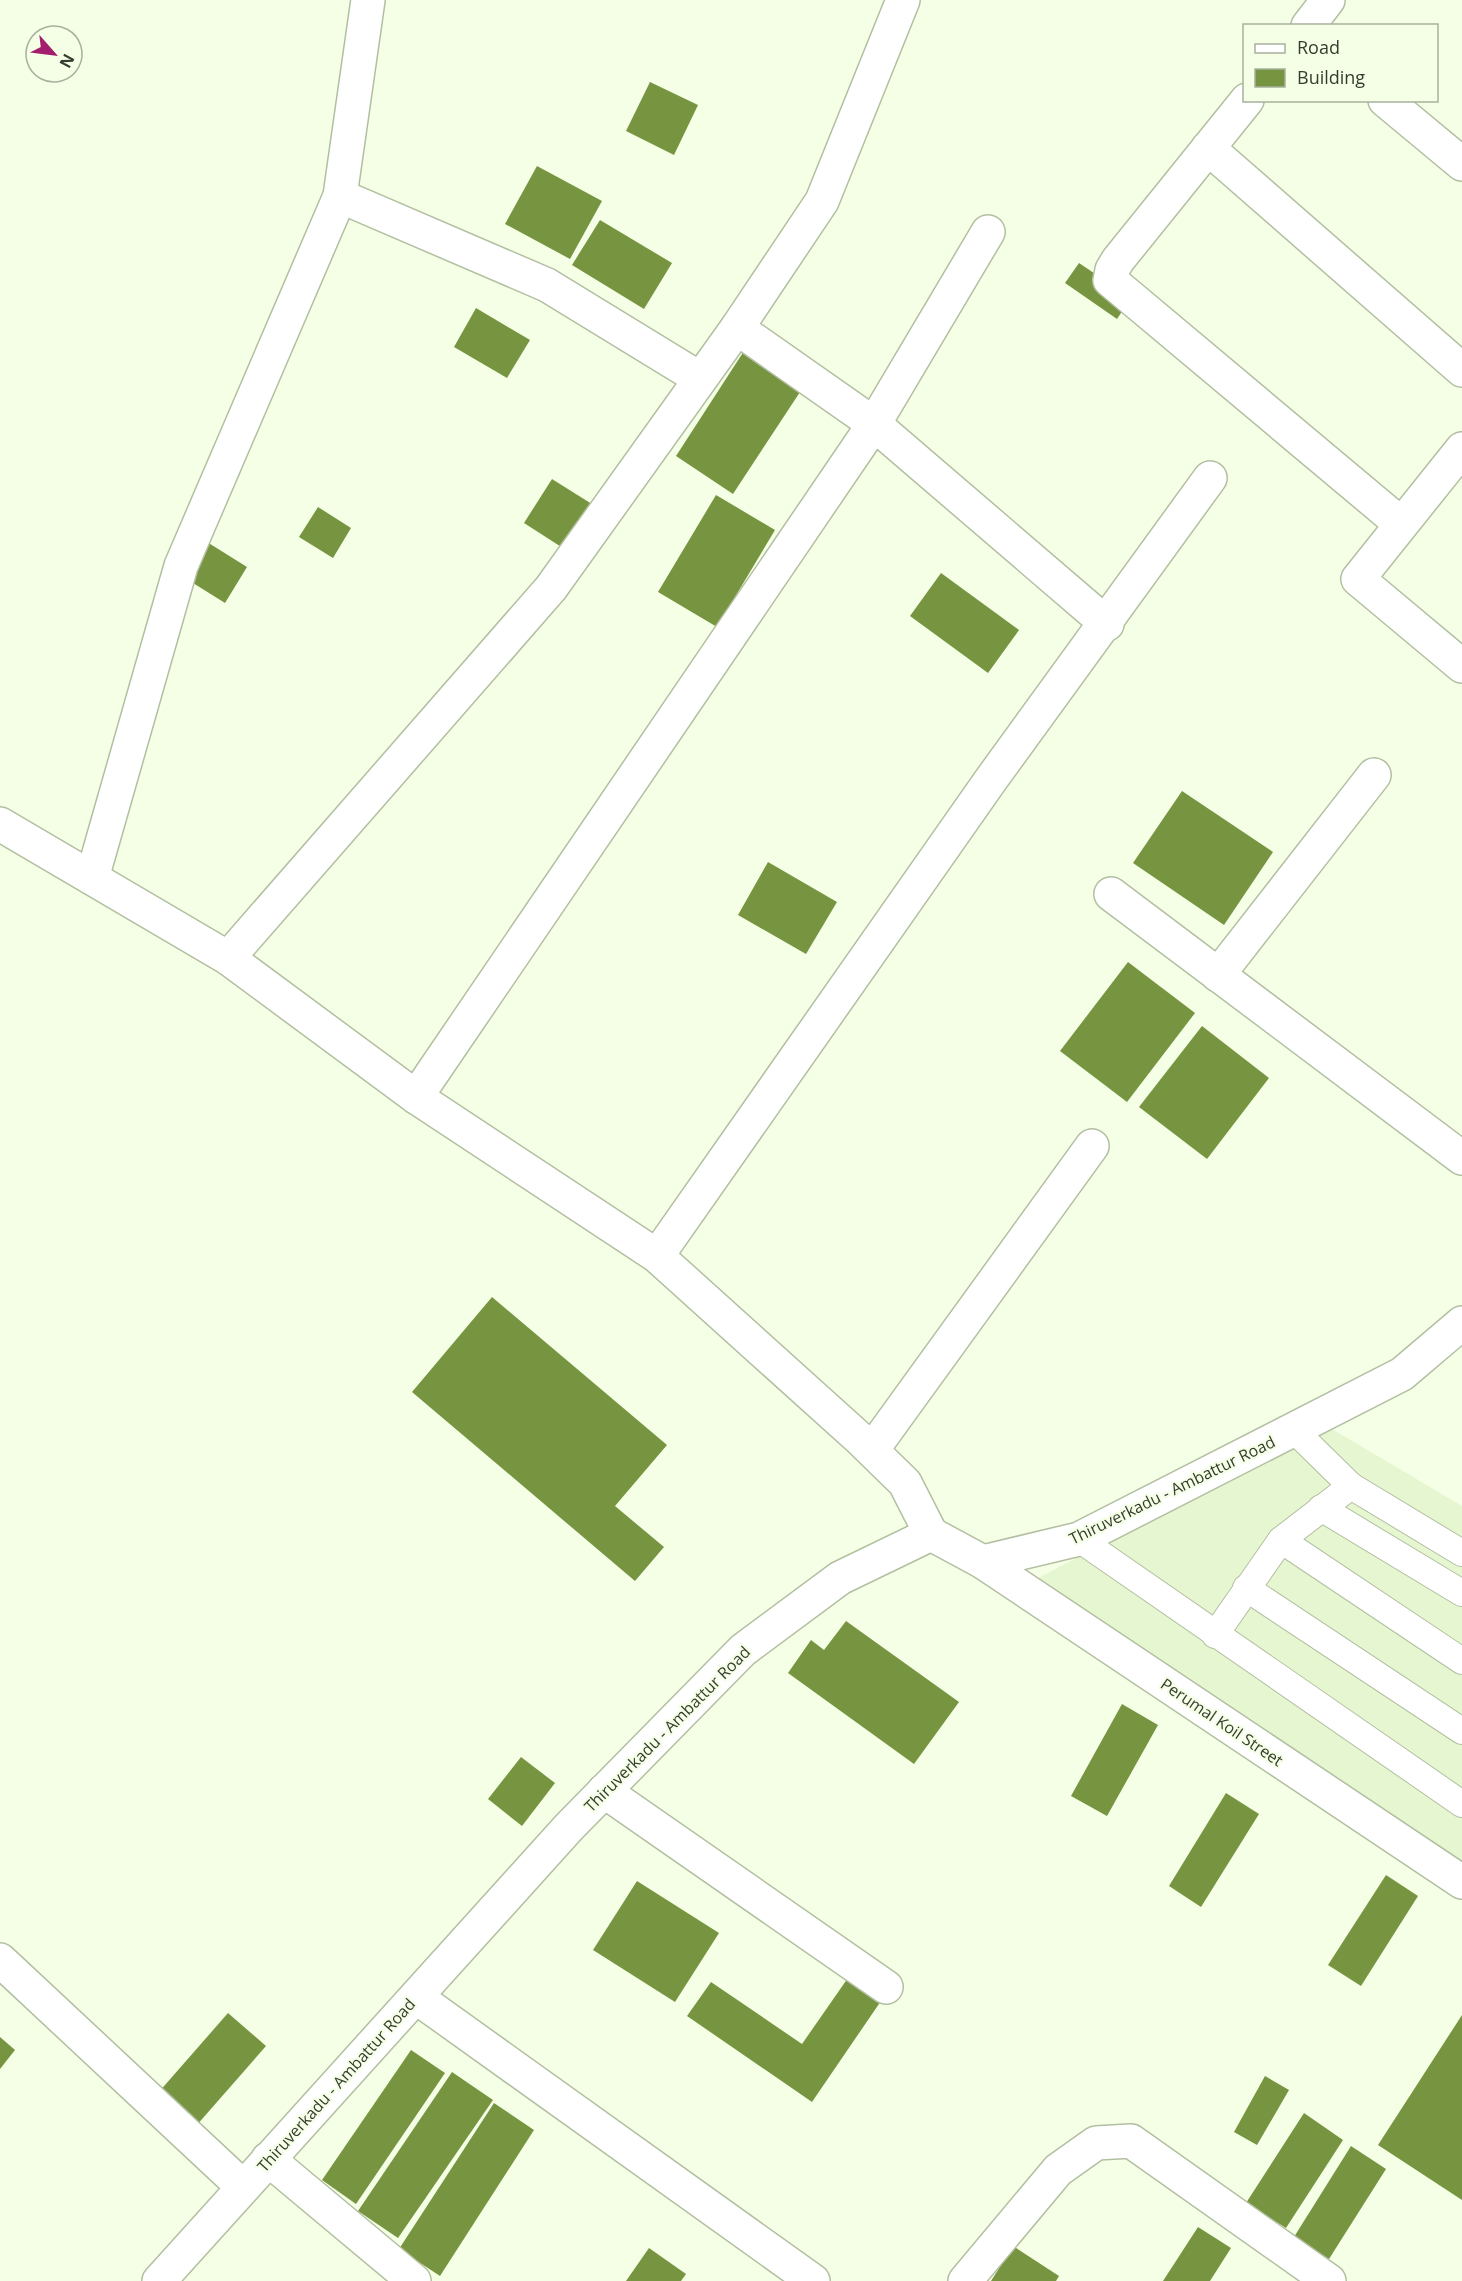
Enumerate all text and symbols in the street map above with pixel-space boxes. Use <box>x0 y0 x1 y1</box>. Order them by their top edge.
north arrow <box>24 24 84 84</box>
legend <box>1243 24 1438 102</box>
text: Road <box>1297 35 1340 59</box>
text: N <box>54 50 80 72</box>
text: Building <box>1297 65 1365 89</box>
street label: Thiruverkadu - Ambattur Road <box>1065 1430 1279 1550</box>
street label: Thiruverkadu - Ambattur Road <box>579 1641 755 1817</box>
street label: Perumal Koil Street <box>1156 1673 1288 1771</box>
street label: Thiruverkadu - Ambattur Road <box>252 1993 420 2177</box>

